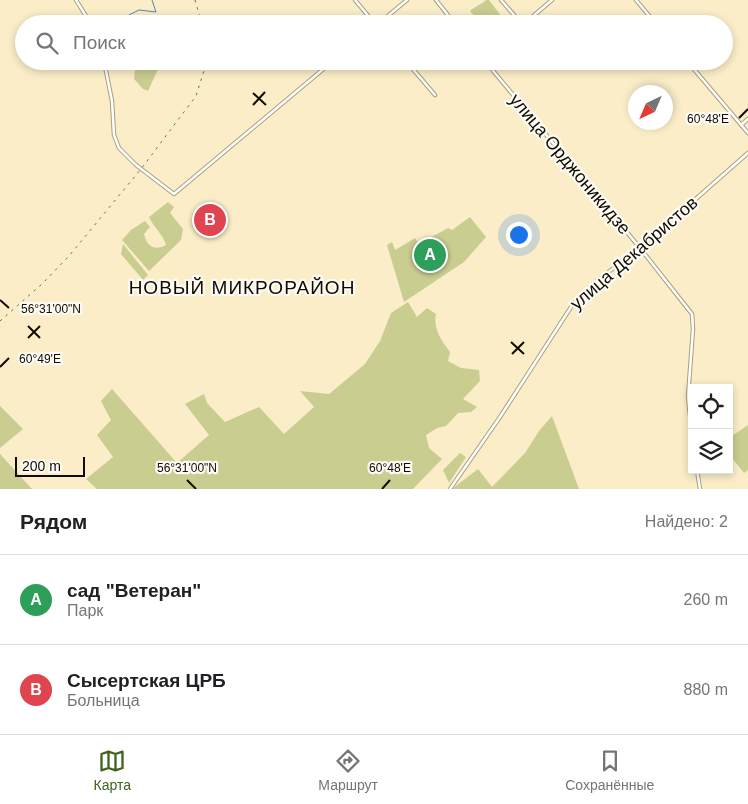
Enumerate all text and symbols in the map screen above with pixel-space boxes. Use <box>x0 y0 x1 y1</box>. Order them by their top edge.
search box <box>15 15 733 70</box>
icon: search <box>33 29 61 57</box>
text: Поиск <box>73 32 126 53</box>
north arrow <box>628 85 673 130</box>
street label: улица Орджоникидзе <box>505 90 635 238</box>
text: 60°48'E <box>687 112 729 126</box>
street label: улица Декабристов <box>566 192 702 314</box>
pin: B <box>194 201 226 239</box>
your location <box>506 222 532 248</box>
pin: A <box>414 236 446 274</box>
district label: НОВЫЙ МИКРОРАЙОН <box>129 277 355 298</box>
text: 56°31'00"N <box>21 302 81 316</box>
text: 60°49'E <box>19 352 61 366</box>
map controls <box>688 384 733 474</box>
button: locate <box>688 384 733 429</box>
button: layers <box>688 429 733 474</box>
scale bar <box>15 454 85 477</box>
text: 200 m <box>22 458 61 474</box>
text: 56°31'00"N <box>157 461 217 475</box>
text: 60°48'E <box>369 461 411 475</box>
text: Рядом <box>20 510 87 533</box>
text: Найдено: 2 <box>645 513 728 530</box>
text: сад "Ветеран" <box>67 580 201 601</box>
text: A <box>30 591 42 608</box>
text: 260 m <box>684 591 728 608</box>
text: Парк <box>67 602 103 619</box>
text: Сысертская ЦРБ <box>67 670 226 691</box>
text: B <box>30 681 42 698</box>
text: 880 m <box>684 681 728 698</box>
text: Больница <box>67 692 140 709</box>
tab: Карта <box>94 747 131 793</box>
tab: Маршрут <box>318 747 378 793</box>
tab: Сохранённые <box>565 747 654 793</box>

